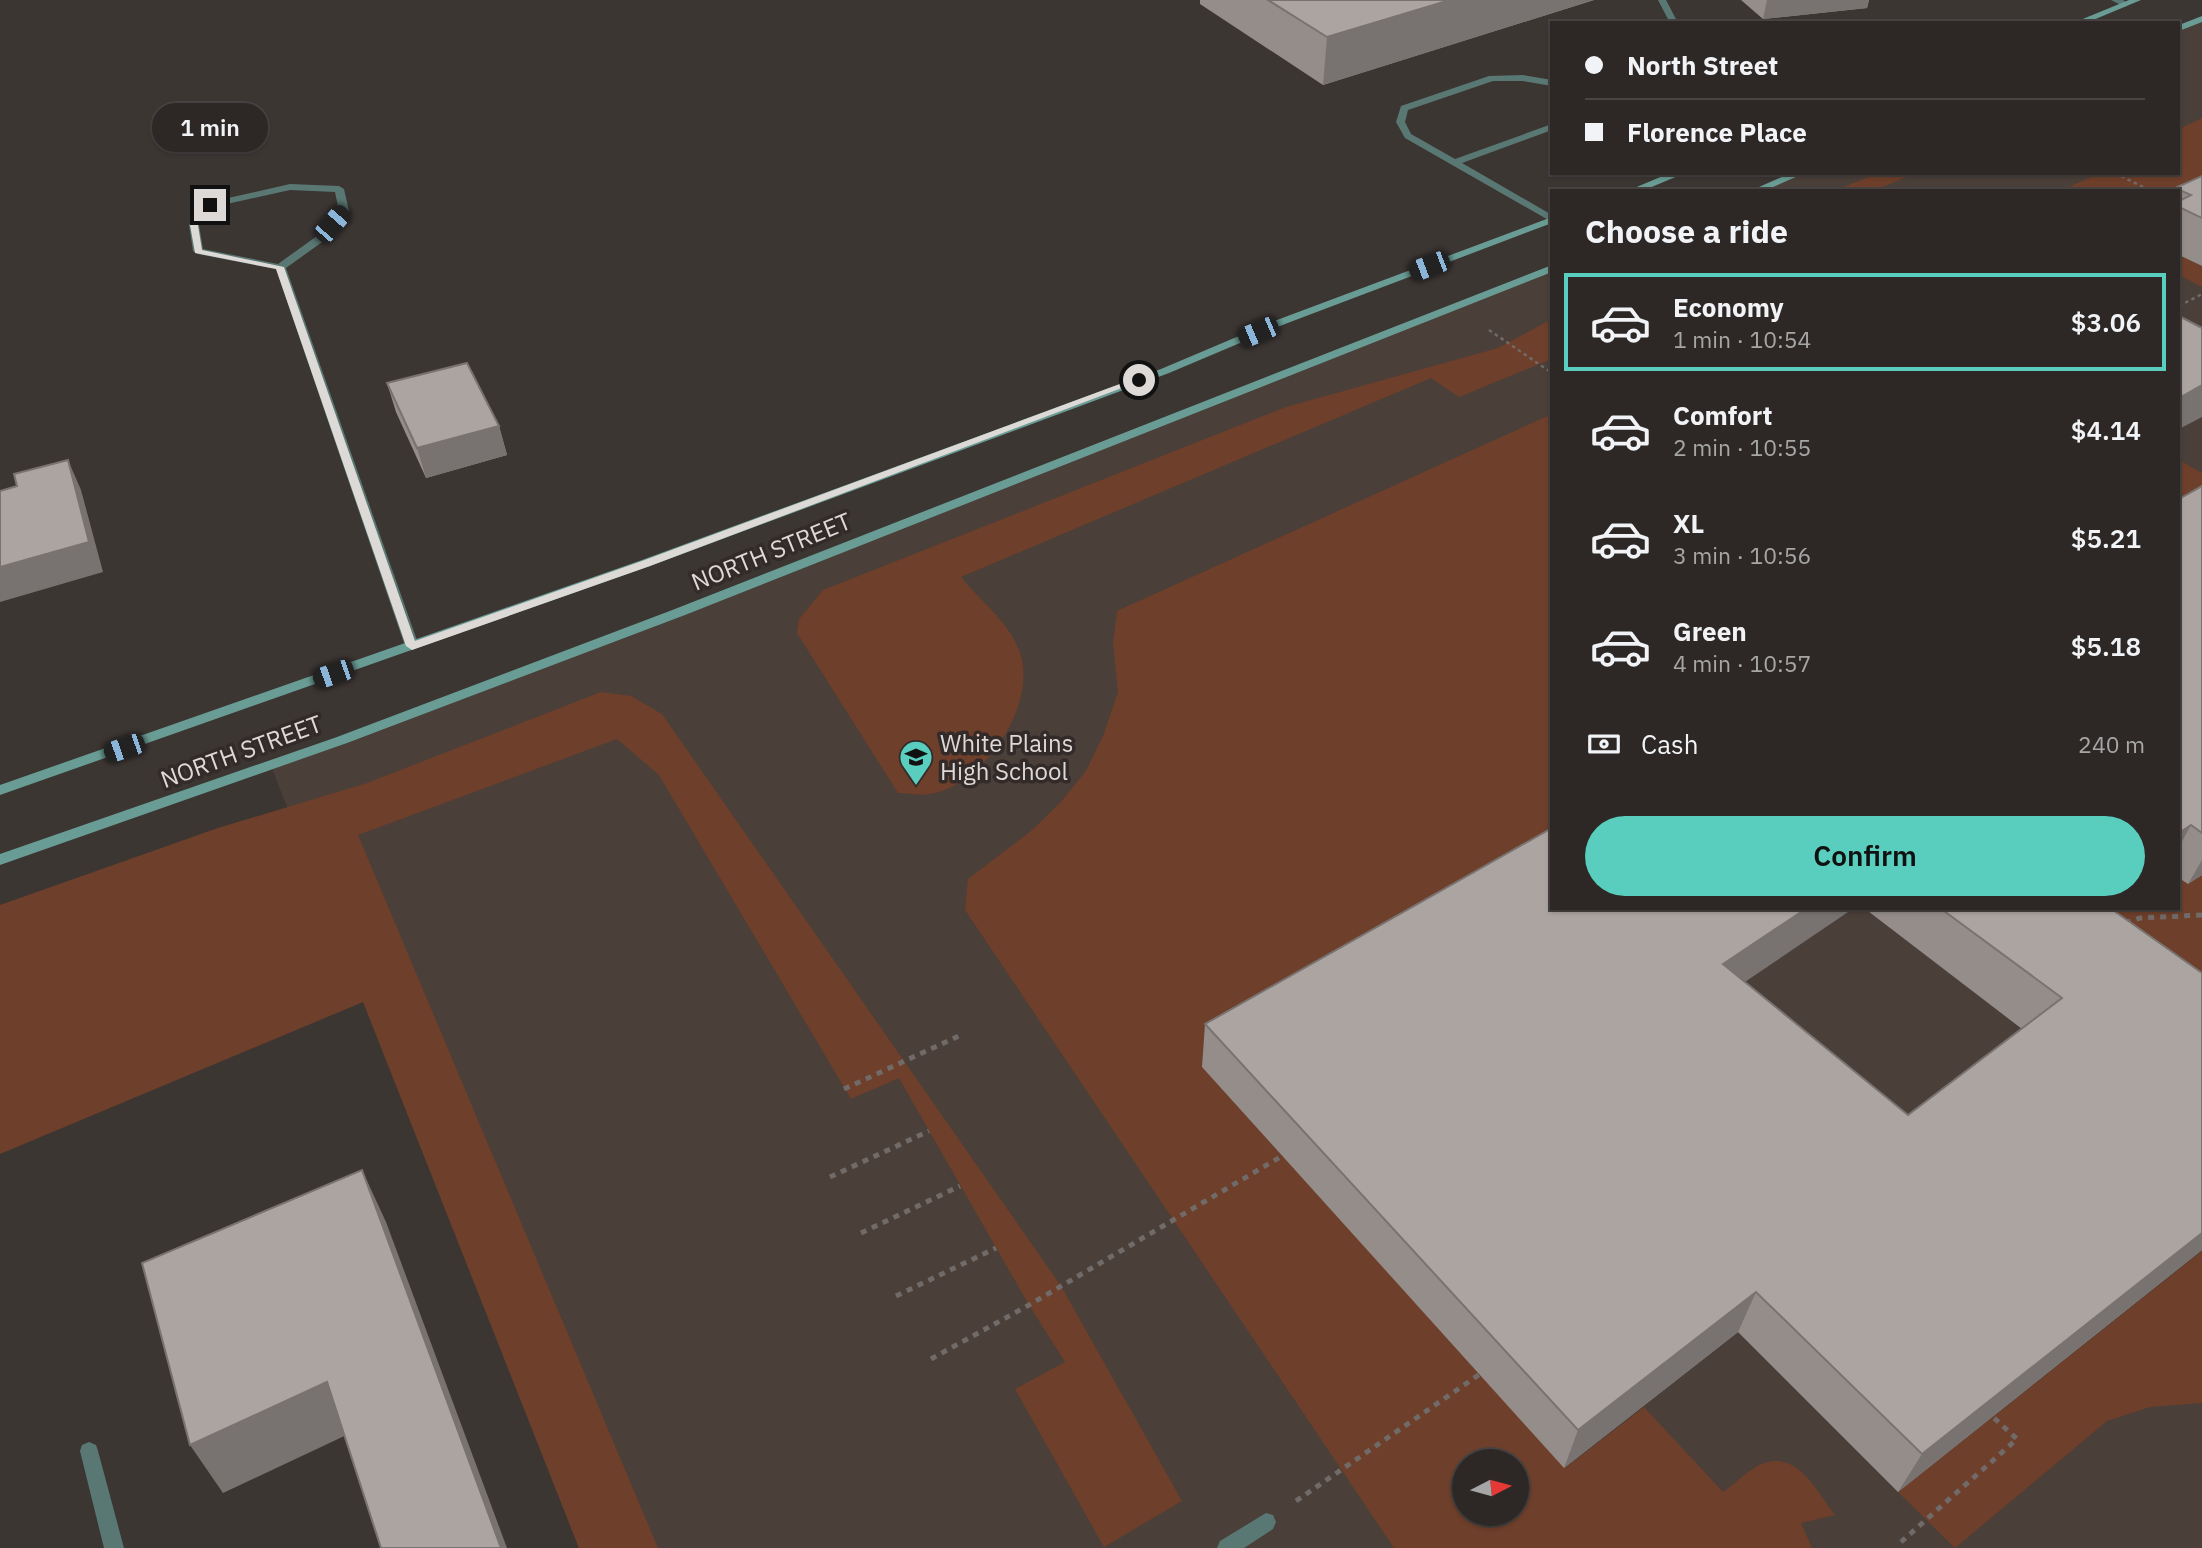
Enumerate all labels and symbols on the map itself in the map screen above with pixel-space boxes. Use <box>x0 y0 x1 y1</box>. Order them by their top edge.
callout: 1 min <box>152 104 268 152</box>
route end <box>194 189 226 221</box>
car <box>311 201 354 247</box>
car <box>1406 249 1453 283</box>
car <box>1235 314 1282 350</box>
route start <box>1123 364 1155 396</box>
street label: NORTH STREET <box>686 504 856 598</box>
car <box>310 657 357 691</box>
street label: NORTH STREET <box>156 707 326 795</box>
place label: White Plains High School <box>940 727 1073 787</box>
car <box>101 731 148 765</box>
school or university icon: White Plains High School <box>897 738 935 787</box>
north arrow <box>1452 1449 1530 1526</box>

